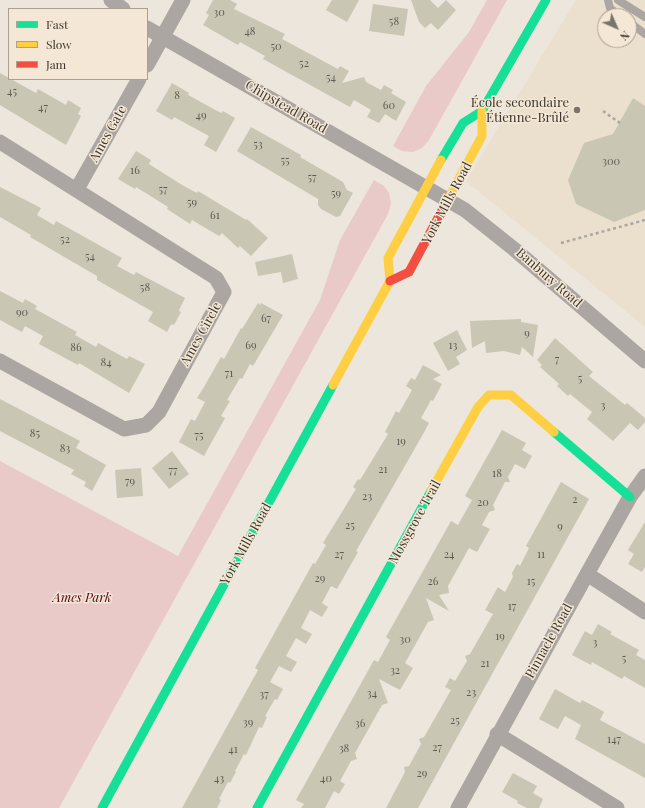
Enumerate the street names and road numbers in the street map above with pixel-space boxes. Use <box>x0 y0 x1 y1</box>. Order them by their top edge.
street label: Chipstead Road <box>242 77 330 137</box>
street label: Ames Gate <box>86 103 130 165</box>
street label: York Mills Road <box>419 159 475 247</box>
street label: Banbury Road <box>513 245 585 311</box>
street label: Ames Circle <box>177 300 225 368</box>
street label: Mossgrove Trail <box>386 477 444 567</box>
street label: York Mills Road <box>217 500 275 588</box>
street label: Pinnacle Road <box>522 601 576 681</box>

